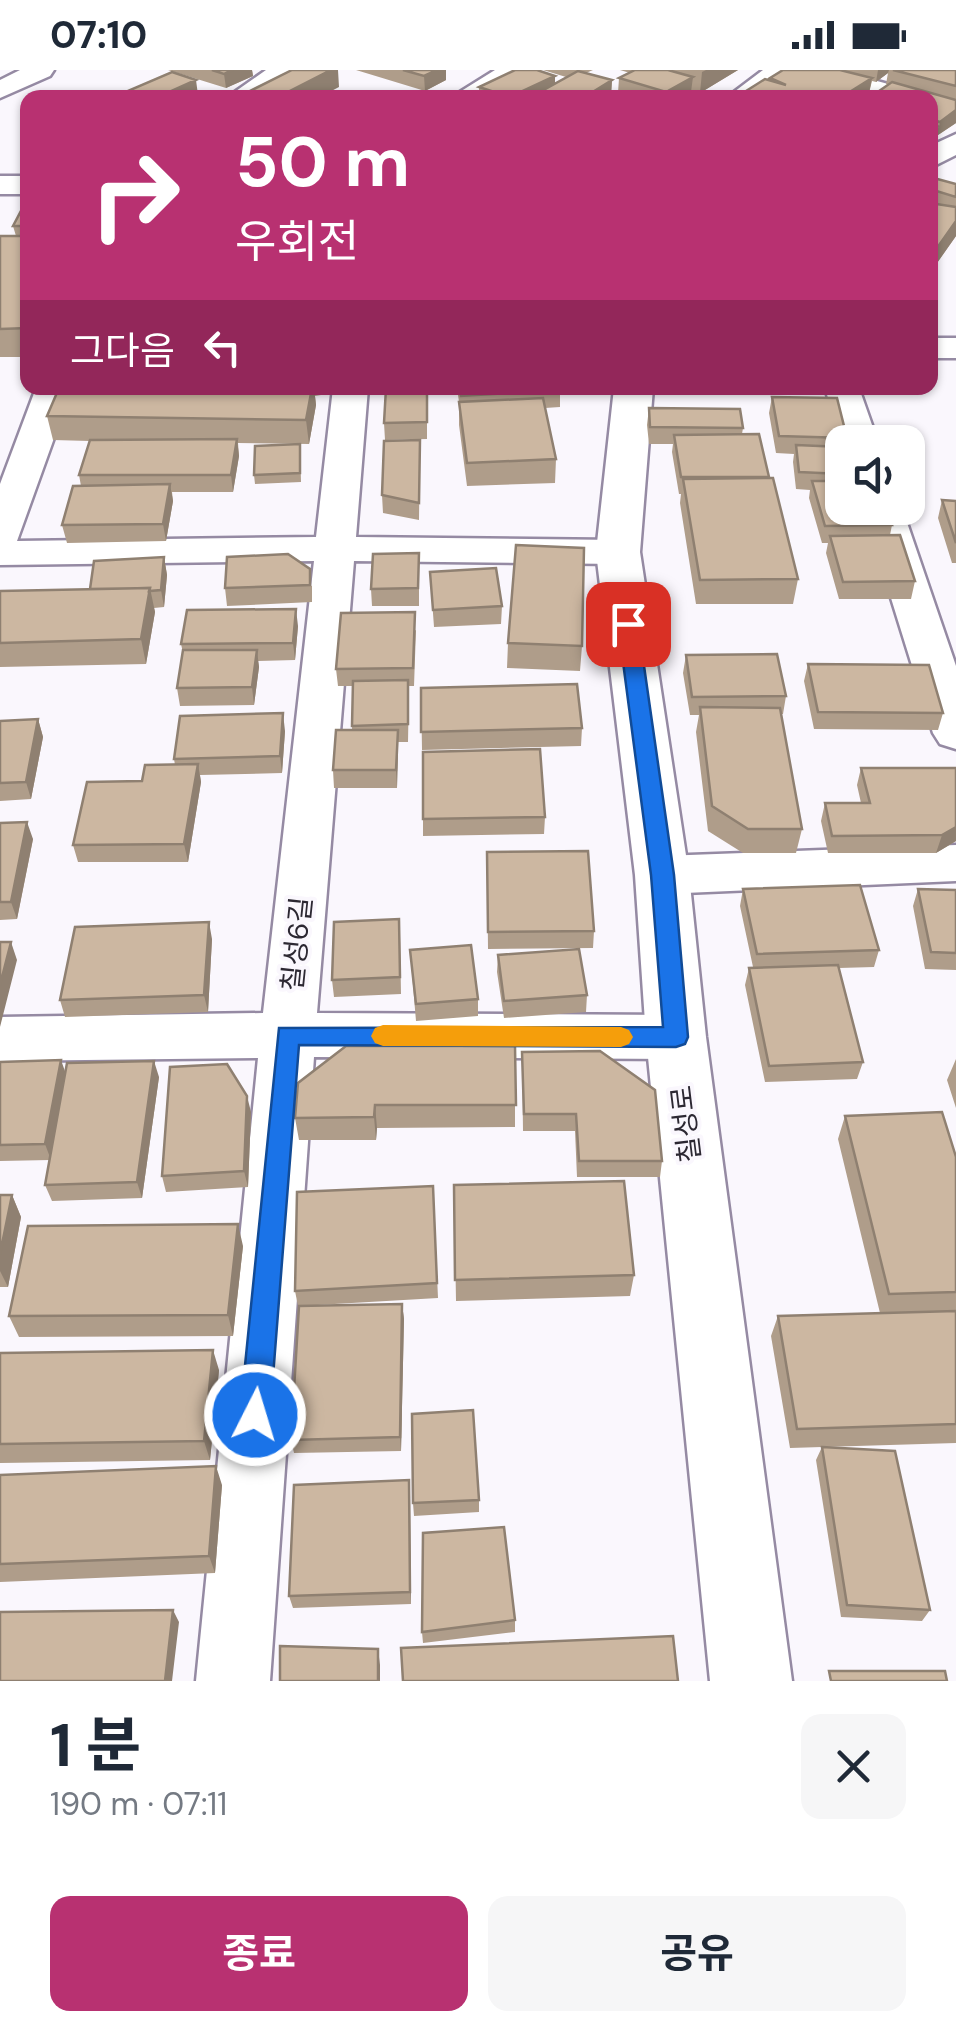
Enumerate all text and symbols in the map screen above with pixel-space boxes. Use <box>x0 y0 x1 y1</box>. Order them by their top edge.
text: 07:10 <box>50 10 147 60</box>
text: 50 m <box>235 117 410 208</box>
icon: right <box>70 130 200 260</box>
text: 우회전 <box>235 212 359 271</box>
icon: left <box>195 320 250 375</box>
text: 그다음 <box>70 326 175 376</box>
map controls <box>825 425 925 525</box>
button: sound <box>825 425 925 525</box>
pin <box>586 582 671 667</box>
icon: arrive <box>601 597 656 652</box>
street label: 칠성6길 <box>274 895 320 993</box>
street label: 칠성로 <box>663 1083 709 1165</box>
position arrow <box>203 1363 307 1467</box>
text: 1 분 <box>50 1706 141 1785</box>
button: close <box>801 1714 906 1819</box>
text: 190 m · 07:11 <box>50 1783 227 1825</box>
button: 종료 <box>50 1896 468 2011</box>
button: 공유 <box>488 1896 906 2011</box>

